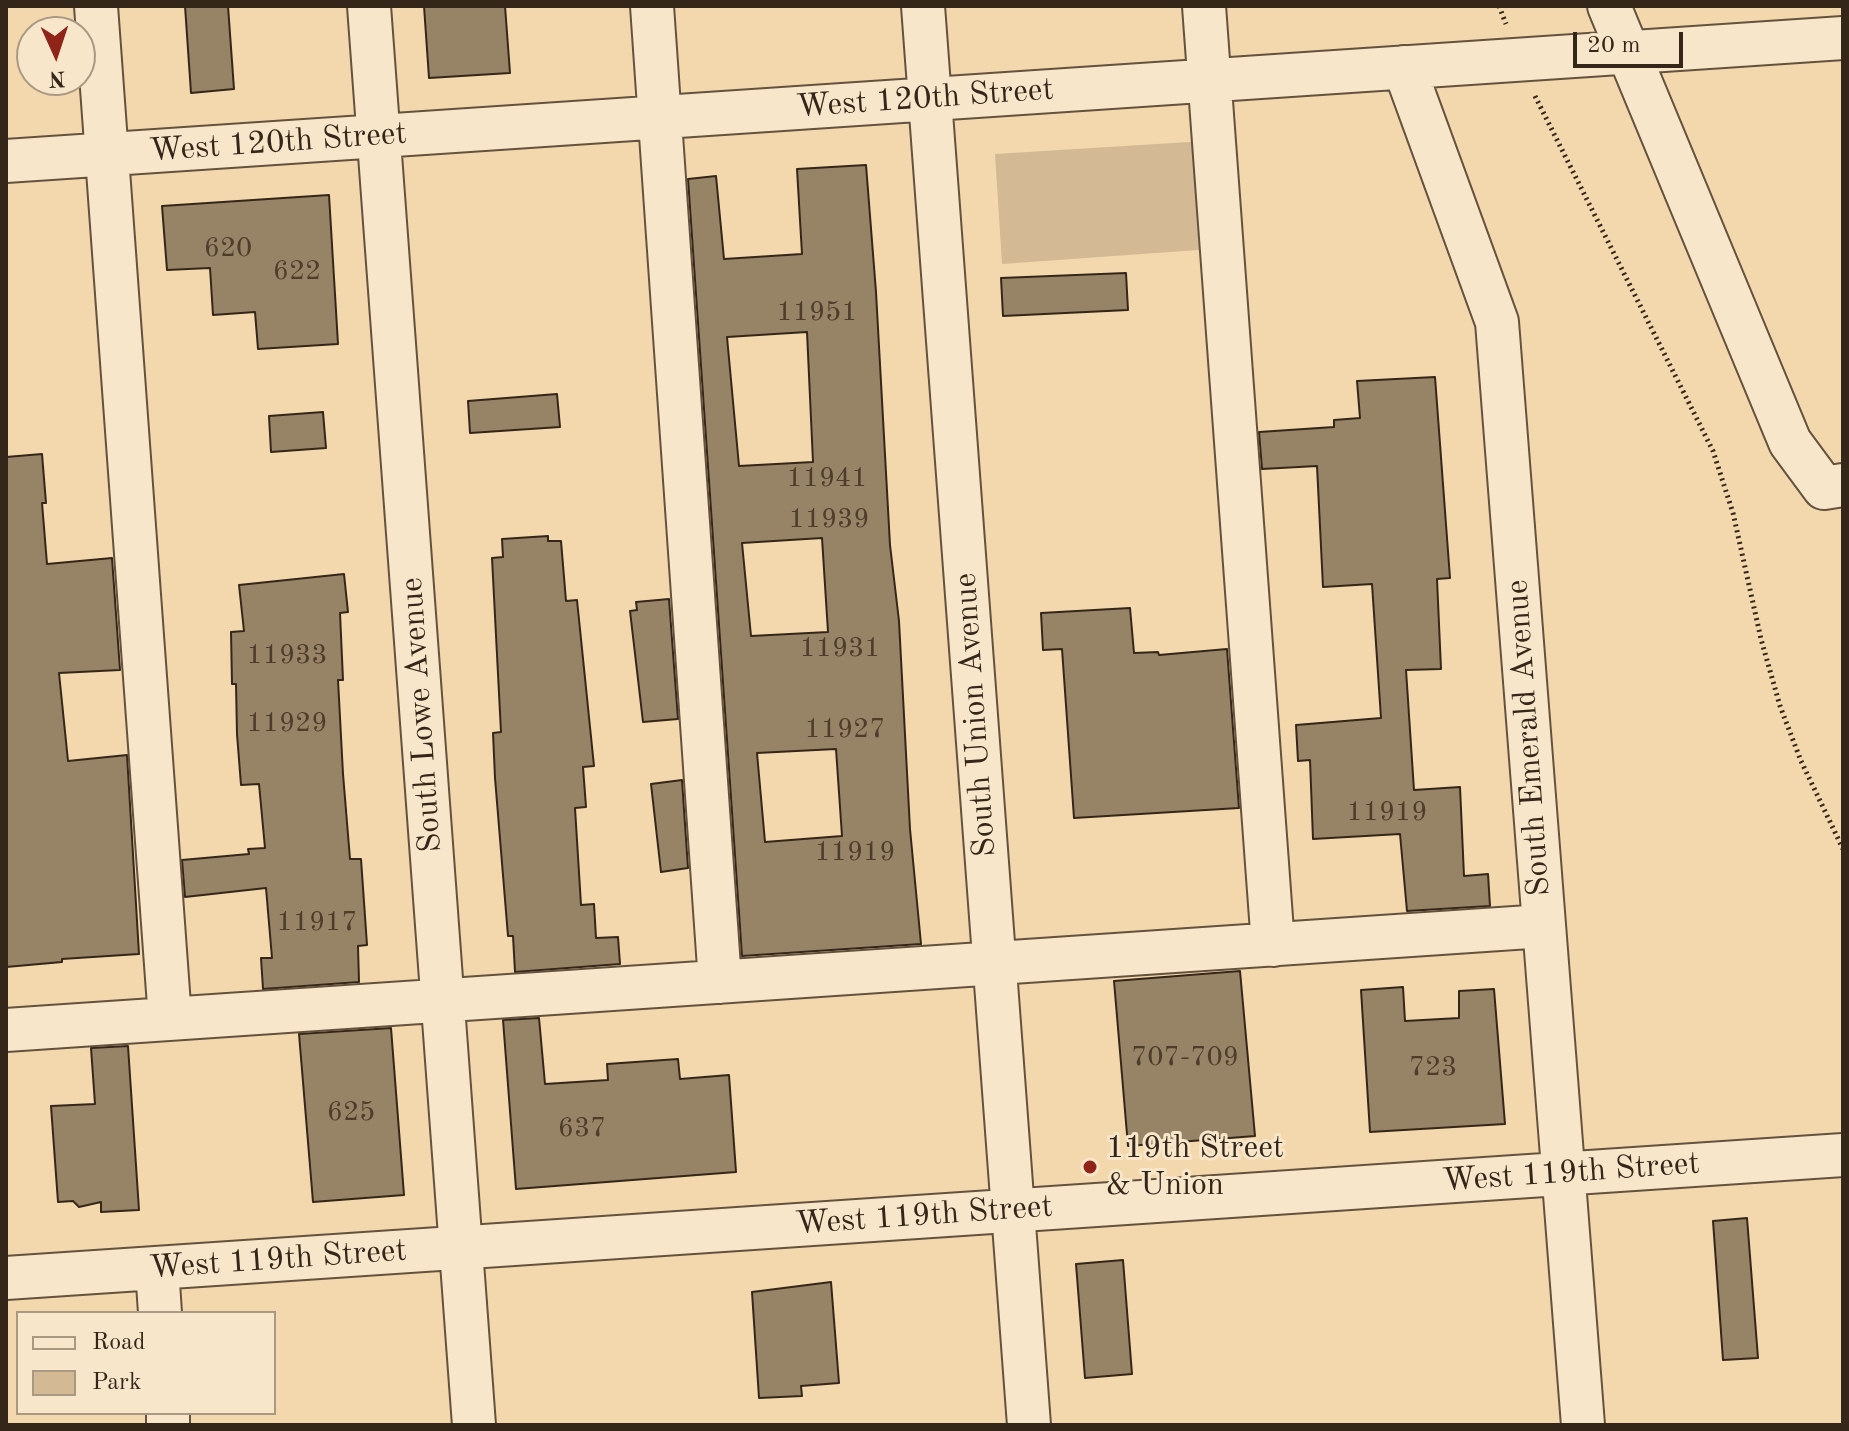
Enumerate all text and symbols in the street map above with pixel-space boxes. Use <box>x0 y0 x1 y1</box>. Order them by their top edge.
north arrow <box>16 16 96 96</box>
scale bar <box>1577 16 1687 66</box>
text: 20 m <box>1587 34 1641 58</box>
text: N <box>48 67 66 89</box>
street label: West 120th Street <box>795 71 1055 127</box>
street label: West 120th Street <box>148 115 408 171</box>
house number: 620 <box>204 232 252 266</box>
house number: 622 <box>273 255 321 289</box>
house number: 11951 <box>776 296 858 330</box>
house number: 11941 <box>786 462 868 496</box>
house number: 11939 <box>788 503 870 537</box>
street label: South Union Avenue <box>947 572 1005 858</box>
street label: South Lowe Avenue <box>393 576 451 854</box>
street label: South Emerald Avenue <box>1499 578 1559 898</box>
house number: 11931 <box>799 632 881 666</box>
house number: 11933 <box>246 639 328 673</box>
house number: 11929 <box>246 707 328 741</box>
house number: 11927 <box>804 713 886 747</box>
house number: 11919 <box>1346 796 1428 830</box>
house number: 11919 <box>814 836 896 870</box>
house number: 11917 <box>276 906 358 940</box>
house number: 707-709 <box>1131 1041 1239 1075</box>
house number: 723 <box>1409 1051 1457 1085</box>
house number: 625 <box>327 1096 375 1130</box>
house number: 637 <box>558 1112 606 1146</box>
place label: 119th Street & Union <box>1106 1130 1284 1205</box>
street label: West 119th Street <box>1441 1145 1701 1201</box>
marker: 119th Street & Union <box>1081 1158 1099 1176</box>
street label: West 119th Street <box>794 1188 1054 1244</box>
street label: West 119th Street <box>148 1232 408 1288</box>
legend <box>16 1311 276 1415</box>
text: Road <box>92 1331 145 1355</box>
text: Park <box>92 1371 141 1395</box>

